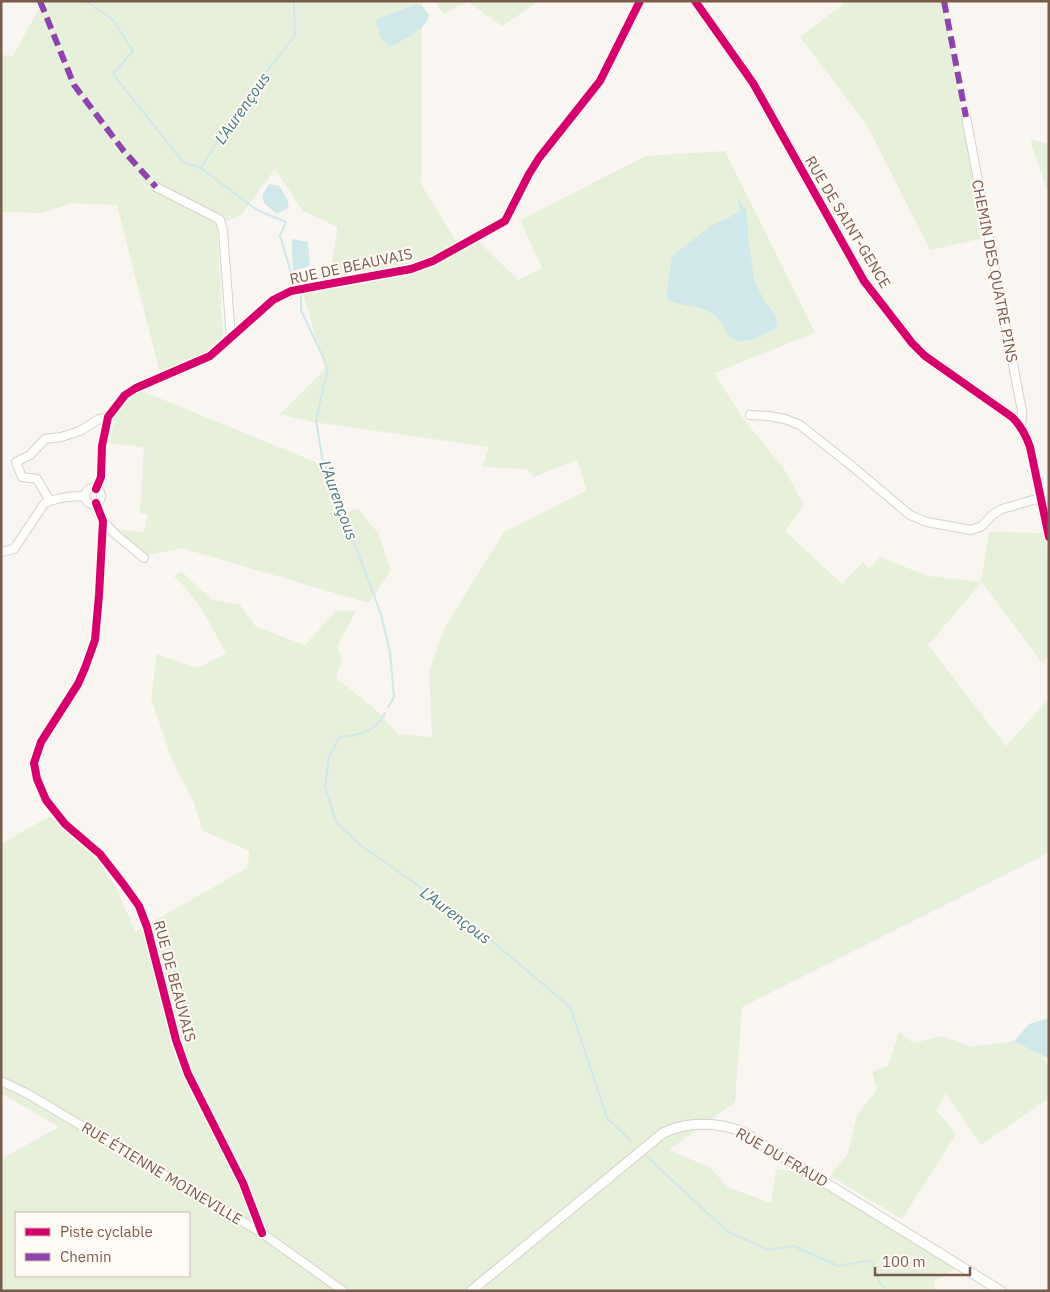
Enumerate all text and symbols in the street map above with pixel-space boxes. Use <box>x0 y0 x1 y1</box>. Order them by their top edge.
water label: L'Aurençous <box>210 68 274 148</box>
street label: RUE DE SAINT-GENCE <box>801 152 895 292</box>
street label: CHEMIN DES QUATRE PINS <box>968 178 1022 364</box>
street label: RUE DE BEAUVAIS <box>288 244 414 288</box>
water label: L'Aurençous <box>315 457 363 543</box>
water label: L'Aurençous <box>417 882 495 948</box>
street label: RUE DE BEAUVAIS <box>150 918 200 1044</box>
street label: RUE ÉTIENNE MOINEVILLE <box>78 1117 246 1229</box>
street label: RUE DU FRAUD <box>733 1123 831 1191</box>
legend <box>15 1212 190 1277</box>
text: Piste cyclable <box>60 1222 153 1241</box>
scale bar <box>875 1244 970 1276</box>
text: Chemin <box>60 1247 111 1266</box>
text: 100 m <box>882 1252 926 1271</box>

